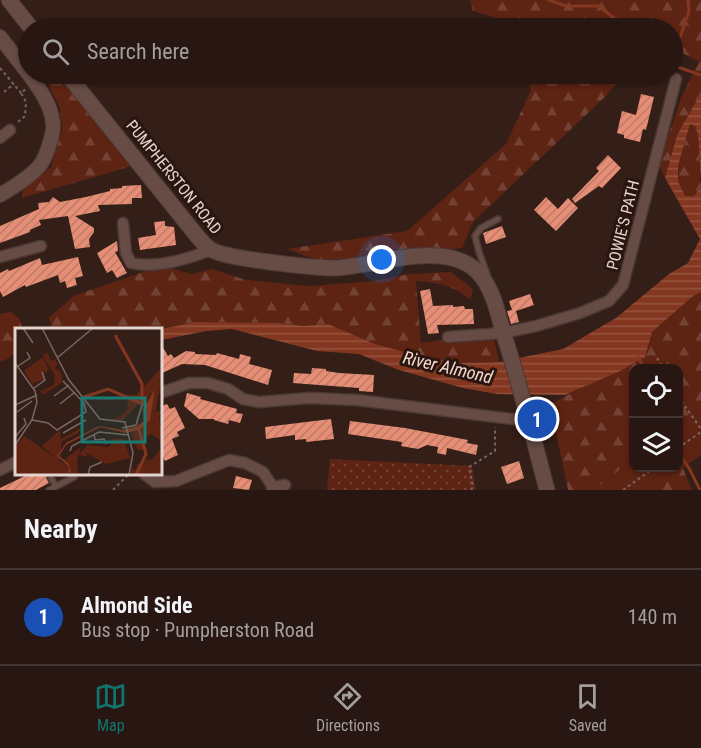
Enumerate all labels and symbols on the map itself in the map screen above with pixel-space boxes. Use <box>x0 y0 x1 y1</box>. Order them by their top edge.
street label: PUMPHERSTON ROAD <box>122 116 226 238</box>
street label: POWIE'S PATH <box>603 178 643 272</box>
your location <box>367 245 396 274</box>
inset map <box>15 328 162 475</box>
water label: River Almond <box>401 346 495 388</box>
pin: 1 <box>518 396 556 442</box>

